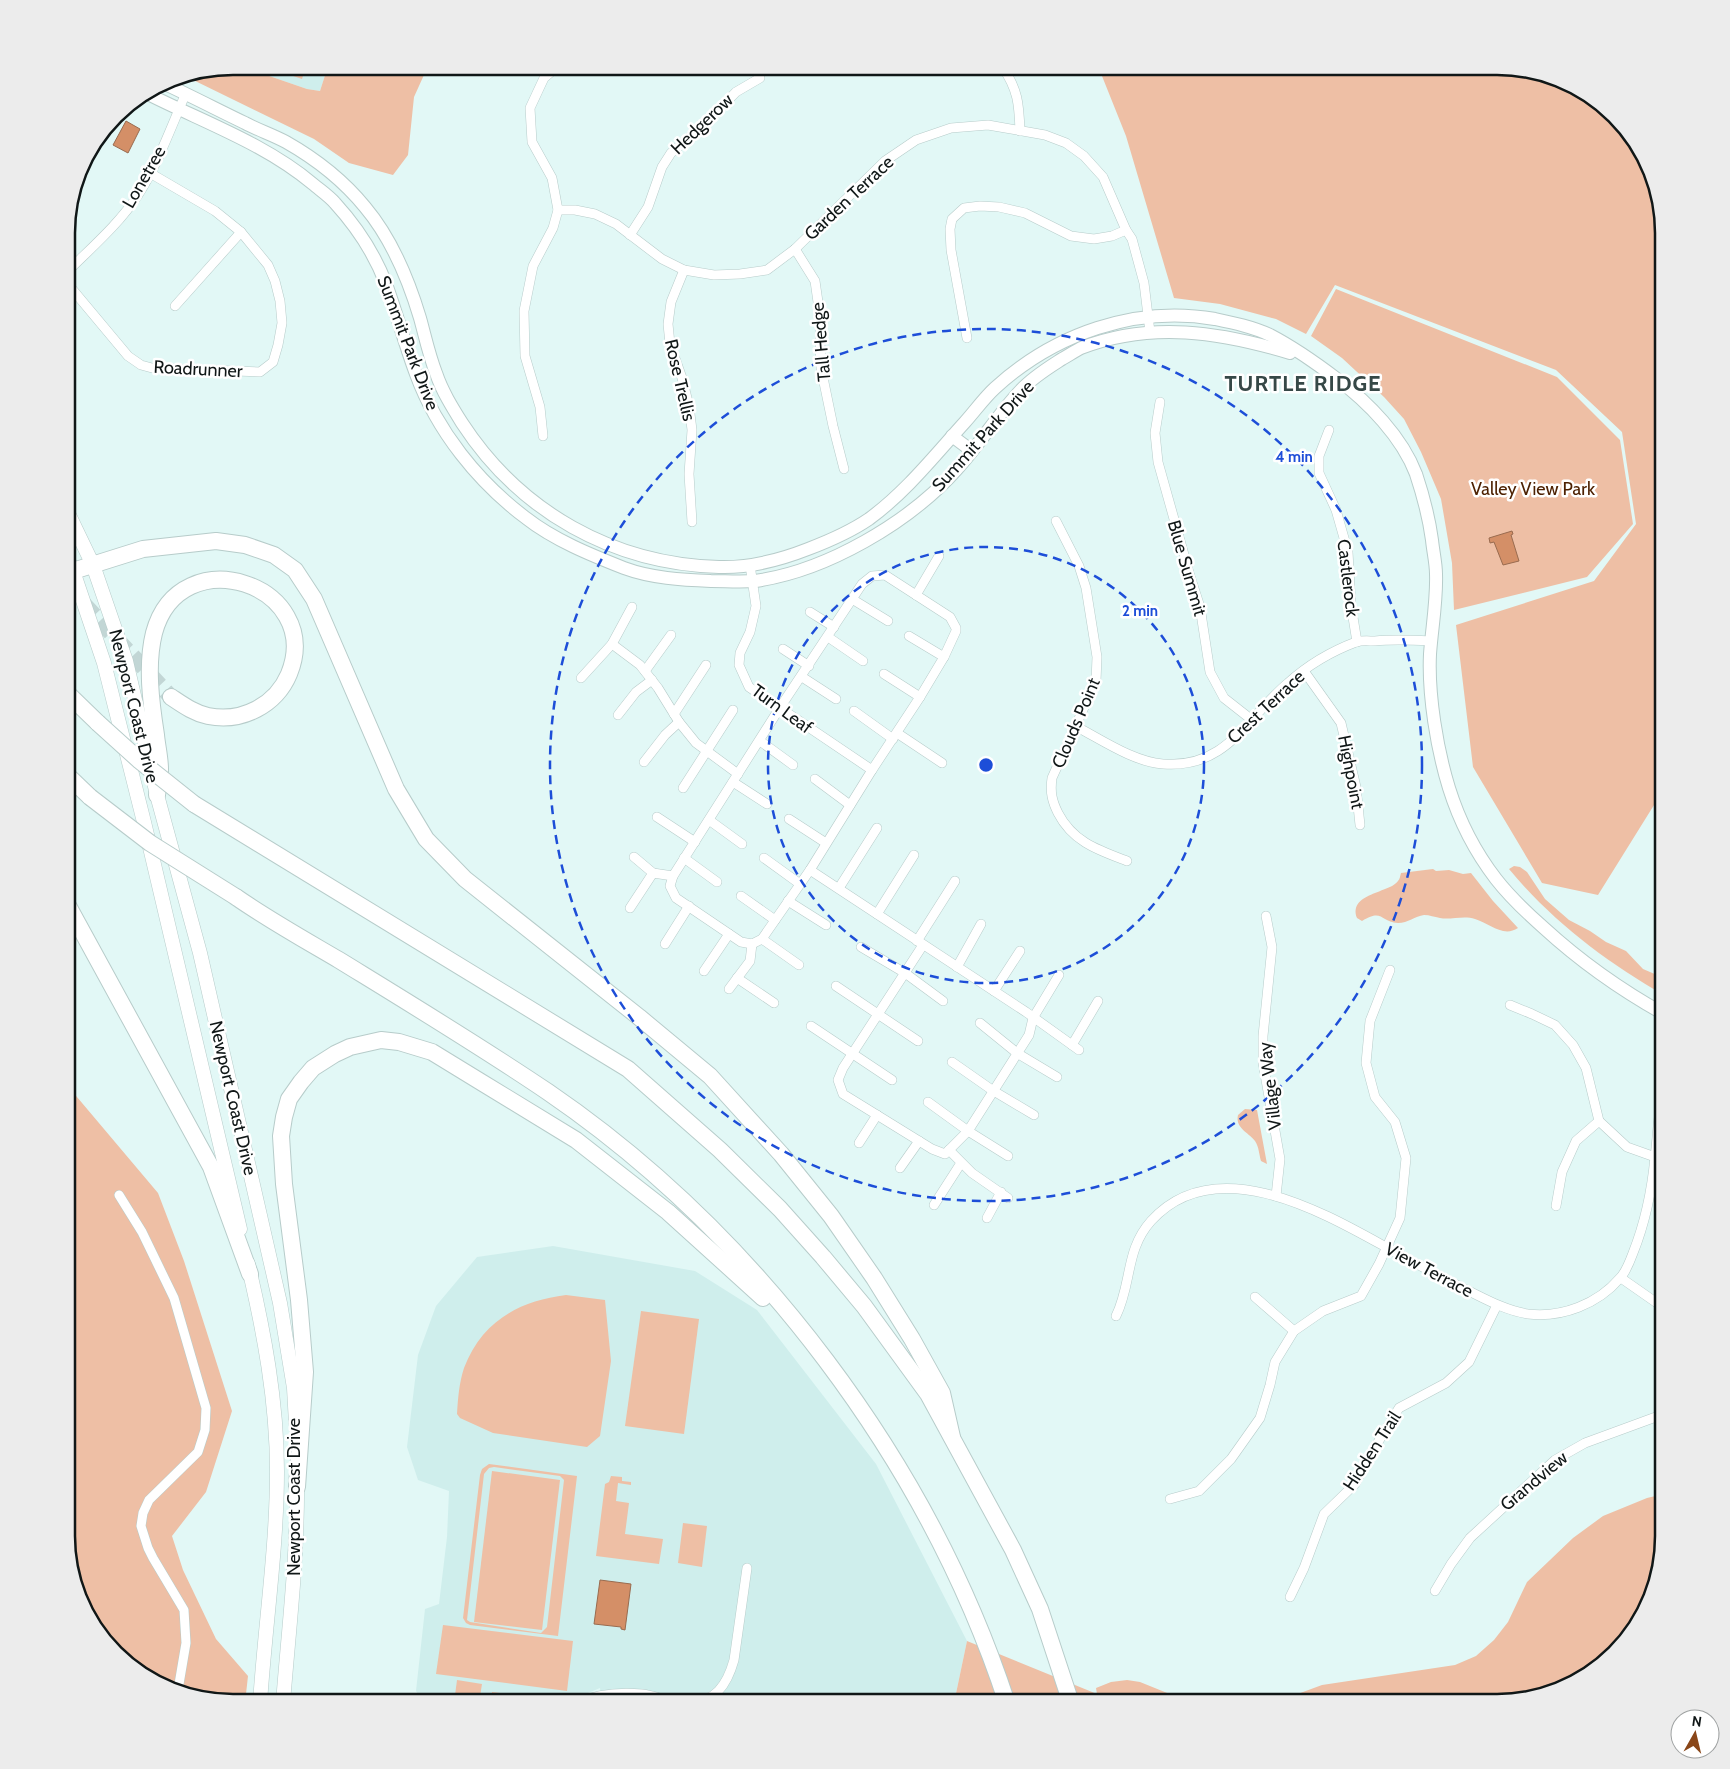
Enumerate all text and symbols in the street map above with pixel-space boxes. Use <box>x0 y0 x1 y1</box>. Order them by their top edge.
street label: Hedgerow <box>666 89 738 159</box>
street label: Lonetree <box>117 142 171 212</box>
street label: Garden Terrace <box>800 151 898 245</box>
street label: Summit Park Drive <box>372 273 444 413</box>
street label: Tall Hedge <box>807 301 835 383</box>
street label: Rose Trellis <box>660 337 700 423</box>
street label: Roadrunner <box>153 356 243 382</box>
district label: TURTLE RIDGE <box>1224 370 1382 397</box>
street label: Summit Park Drive <box>927 376 1039 496</box>
text: 4 min <box>1275 448 1313 466</box>
park label: Valley View Park <box>1471 478 1596 500</box>
street label: Blue Summit <box>1163 517 1211 619</box>
street label: Castlerock <box>1332 538 1364 619</box>
text: 2 min <box>1122 602 1158 620</box>
street label: Newport Coast Drive <box>104 627 164 785</box>
street label: Crest Terrace <box>1223 666 1309 748</box>
street label: Clouds Point <box>1047 675 1105 771</box>
street label: Turn Leaf <box>747 680 817 738</box>
street label: Highpoint <box>1333 733 1369 811</box>
centre of rings <box>977 756 995 774</box>
street label: Newport Coast Drive <box>205 1019 261 1177</box>
street label: Village Way <box>1254 1041 1286 1131</box>
street label: View Terrace <box>1381 1238 1477 1302</box>
street label: Hidden Trail <box>1338 1407 1406 1495</box>
street label: Newport Coast Drive <box>283 1418 305 1576</box>
street label: Grandview <box>1496 1446 1572 1516</box>
north arrow <box>1670 1709 1720 1759</box>
text: N <box>1691 1712 1703 1731</box>

